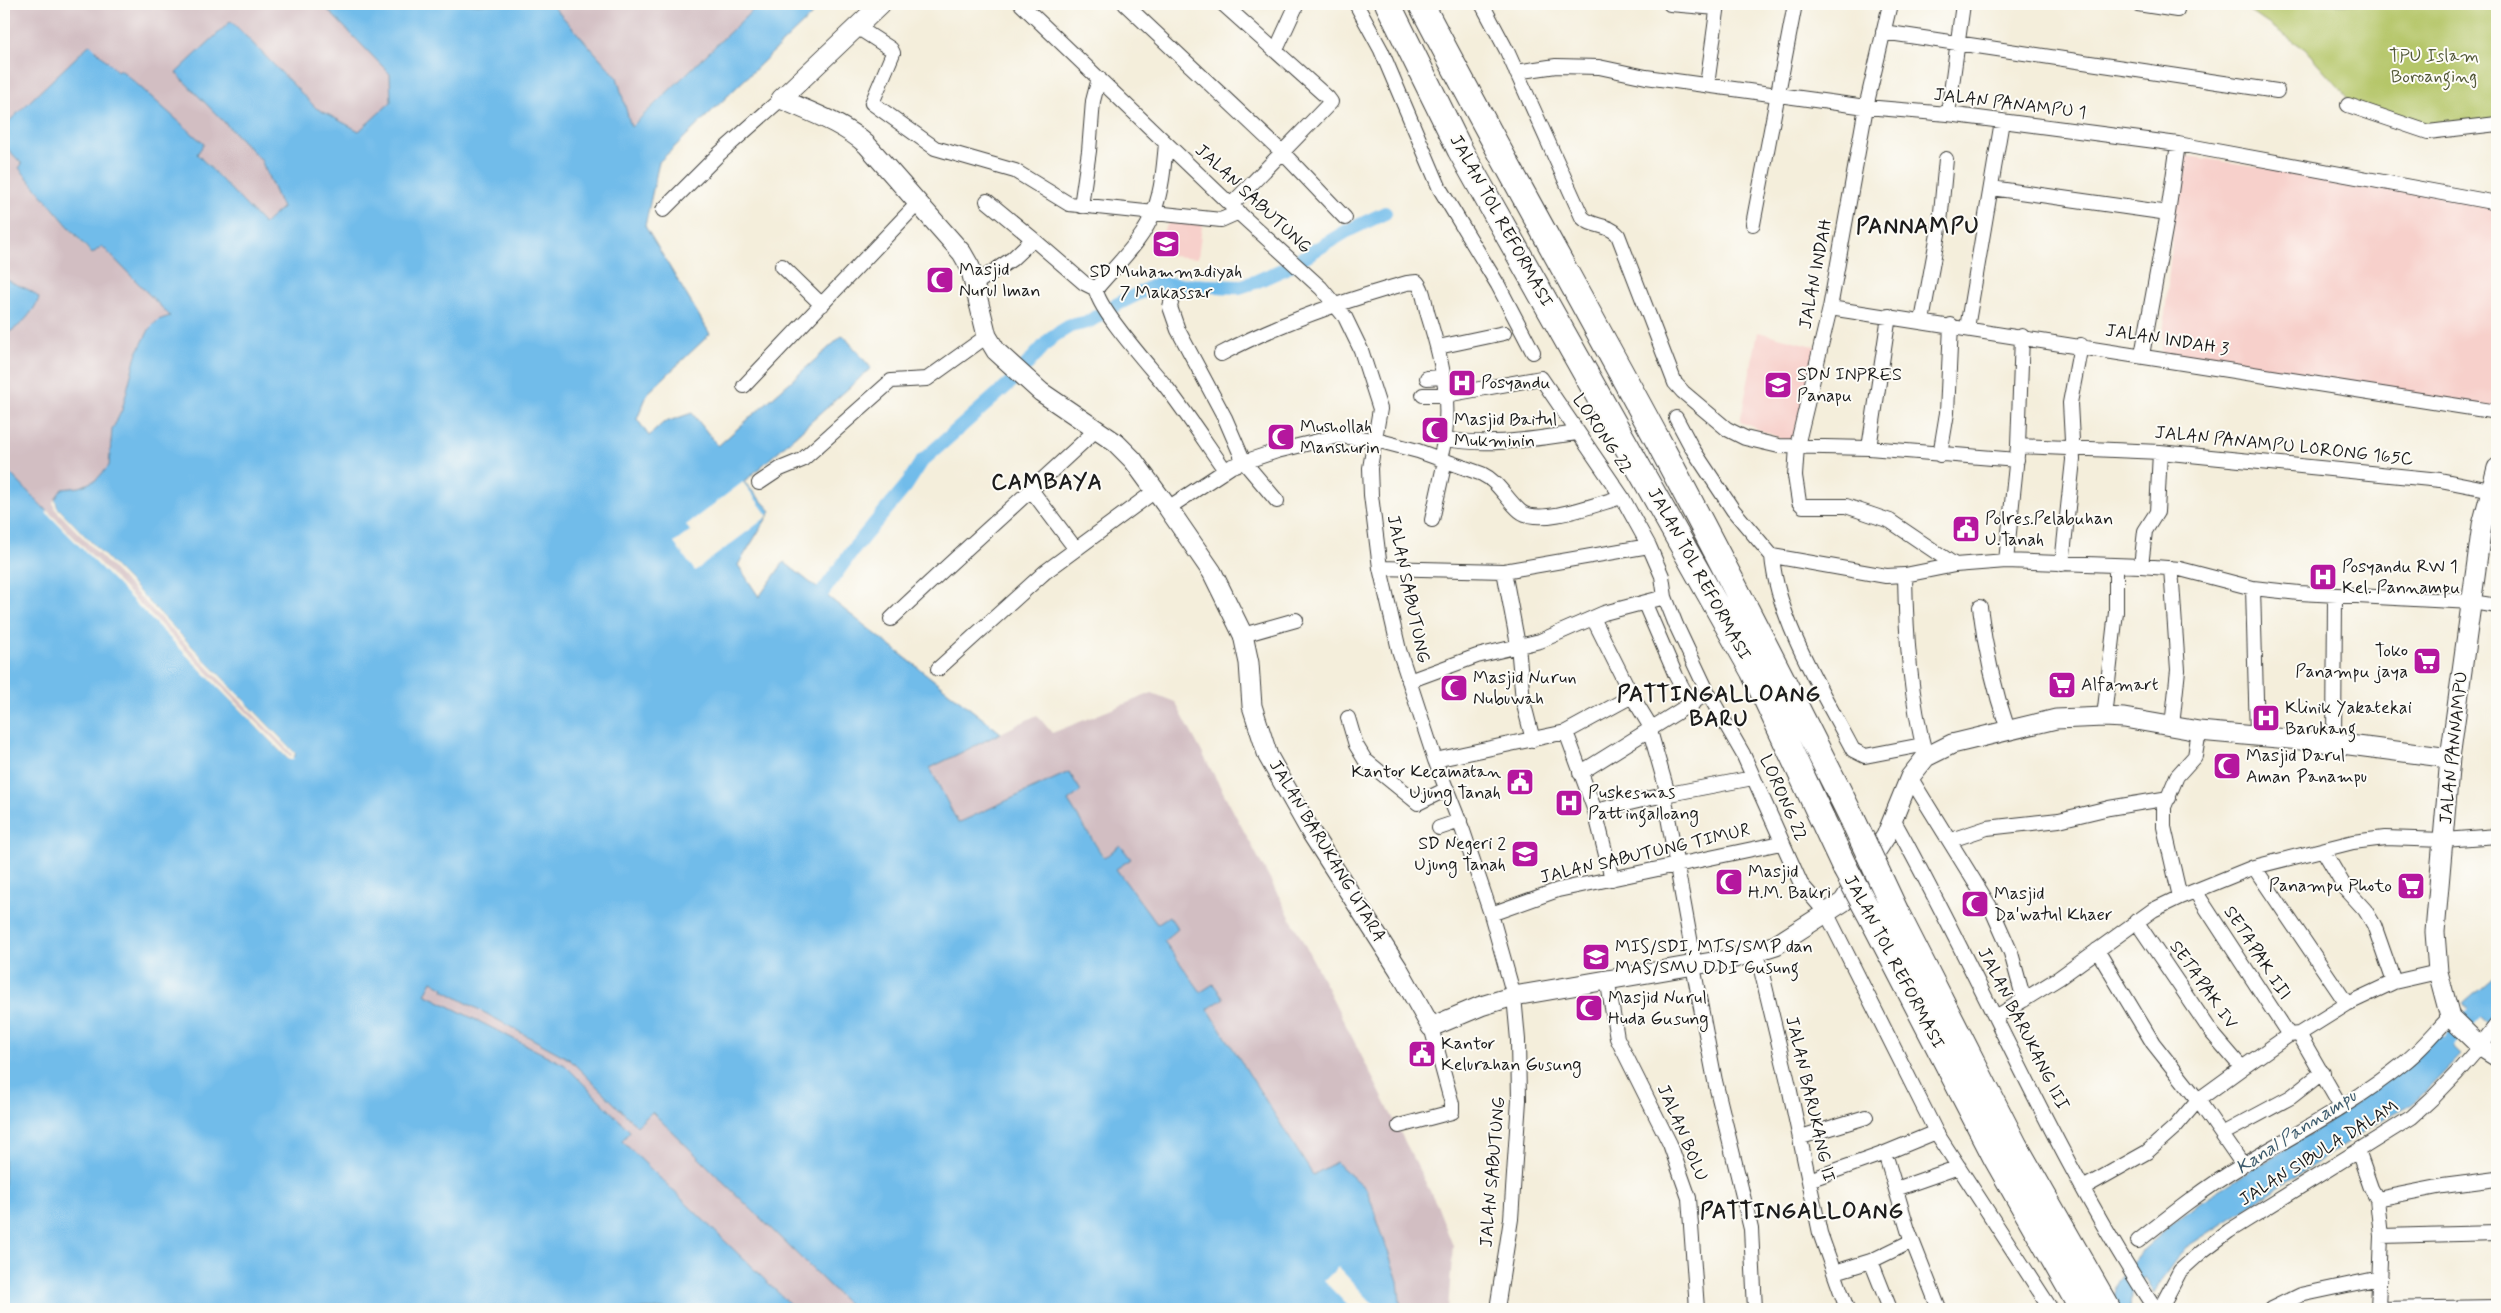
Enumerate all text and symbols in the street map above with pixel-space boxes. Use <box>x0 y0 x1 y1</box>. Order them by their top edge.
park label: TPU Islam Boroanging <box>2389 44 2479 91</box>
street label: JALAN PANAMPU 1 <box>1932 83 2088 125</box>
street label: JALAN TOL REFORMASI <box>1444 130 1558 312</box>
street label: JALAN SABUTUNG <box>1190 139 1316 259</box>
district label: PANNAMPU <box>1856 213 1980 241</box>
street label: JALAN INDAH <box>1794 217 1838 331</box>
school or university icon: SD Muhammadiyah 7 Makassar <box>1151 229 1181 259</box>
place label: Masjid Nurul Iman <box>959 258 1041 303</box>
place label: SD Muhammadiyah 7 Makassar <box>1090 260 1243 305</box>
mosque icon: Masjid Nurul Iman <box>925 265 955 295</box>
street label: JALAN INDAH 3 <box>2104 318 2230 362</box>
place label: SDN INPRES Panapu <box>1797 363 1902 408</box>
hospital icon: Posyandu <box>1447 368 1477 398</box>
school or university icon: SDN INPRES Panapu <box>1763 370 1793 400</box>
place label: Posyandu <box>1481 371 1550 395</box>
street label: LORONG 22 <box>1566 389 1638 479</box>
place label: Masjid Baitul Mukminin <box>1454 408 1557 453</box>
place label: Mushollah Manshurin <box>1300 415 1380 460</box>
mosque icon: Masjid Baitul Mukminin <box>1420 415 1450 445</box>
street label: JALAN PANAMPU LORONG 165C <box>2153 420 2415 472</box>
mosque icon: Mushollah Manshurin <box>1266 422 1296 452</box>
district label: CAMBAYA <box>991 469 1103 497</box>
street label: JALAN TOL REFORMASI <box>1642 483 1756 665</box>
place label: Polres.Pelabuhan U.Tanah <box>1985 507 2113 552</box>
street label: JALAN SABUTUNG <box>1381 513 1435 665</box>
public building icon: Polres.Pelabuhan U.Tanah <box>1951 514 1981 544</box>
place label: Posyandu RW 1 Kel. Pannampu <box>2342 555 2460 600</box>
hospital icon: Posyandu RW 1 Kel. Pannampu <box>2308 562 2338 592</box>
place label: Toko Panampu jaya <box>2295 639 2408 684</box>
supermarket icon: Toko Panampu jaya <box>2412 646 2442 676</box>
place label: Masjid Nurun Nubuwah <box>1473 666 1577 711</box>
supermarket icon: Alfamart <box>2047 670 2077 700</box>
street label: JALAN PANNAMPU <box>2434 670 2474 826</box>
mosque icon: Masjid Nurun Nubuwah <box>1439 673 1469 703</box>
place label: Alfamart <box>2081 673 2159 697</box>
district label: PATTINGALLOANG BARU <box>1617 681 1821 734</box>
place label: Klinik Yakatekai Barukang <box>2285 696 2412 743</box>
hospital icon: Klinik Yakatekai Barukang <box>2251 703 2281 733</box>
place label: Masjid Darul Aman Panampu <box>2246 744 2367 789</box>
street label: LORONG 22 <box>1753 751 1813 845</box>
mosque icon: Masjid Darul Aman Panampu <box>2212 751 2242 781</box>
street label: JALAN BARUKANG UTARA <box>1263 755 1391 947</box>
place label: Kantor Kecamatan Ujung Tanah <box>1351 760 1501 806</box>
public building icon: Kantor Kecamatan Ujung Tanah <box>1505 767 1535 797</box>
place label: Puskesmas Pattingalloang <box>1588 781 1699 828</box>
hospital icon: Puskesmas Pattingalloang <box>1554 788 1584 818</box>
street label: JALAN SABUTUNG TIMUR <box>1538 818 1752 890</box>
place label: SD Negeri 2 Ujung Tanah <box>1414 832 1506 878</box>
school or university icon: SD Negeri 2 Ujung Tanah <box>1510 839 1540 869</box>
place label: Masjid H.M. Bakri <box>1748 860 1831 905</box>
mosque icon: Masjid H.M. Bakri <box>1714 867 1744 897</box>
street label: JALAN TOL REFORMASI <box>1838 871 1950 1053</box>
supermarket icon: Panampu Photo <box>2396 871 2426 901</box>
place label: Panampu Photo <box>2269 874 2392 898</box>
place label: Masjid Da'watul Khaer <box>1994 882 2113 927</box>
mosque icon: Masjid Da'watul Khaer <box>1960 889 1990 919</box>
street label: SETAPAK III <box>2218 901 2296 1005</box>
place label: MIS/SDI, MTS/SMP dan MAS/SMU DDI Gusung <box>1615 935 1813 982</box>
street label: SETAPAK IV <box>2164 936 2242 1034</box>
school or university icon: MIS/SDI, MTS/SMP dan MAS/SMU DDI Gusung <box>1581 942 1611 972</box>
street label: JALAN BARUKANG III <box>1972 944 2074 1114</box>
place label: Masjid Nurul Huda Gusung <box>1608 986 1709 1032</box>
mosque icon: Masjid Nurul Huda Gusung <box>1574 993 1604 1023</box>
street label: JALAN BARUKANG II <box>1779 1014 1841 1184</box>
place label: Kantor Kelurahan Gusung <box>1441 1032 1582 1078</box>
public building icon: Kantor Kelurahan Gusung <box>1407 1039 1437 1069</box>
street label: JALAN BOLU <box>1651 1081 1713 1185</box>
water label: Kanal Pannampu <box>2231 1083 2362 1180</box>
street label: JALAN SIBULA DALAM <box>2235 1094 2403 1212</box>
street label: JALAN SABUTUNG <box>1474 1096 1512 1248</box>
district label: PATTINGALLOANG <box>1700 1198 1904 1226</box>

